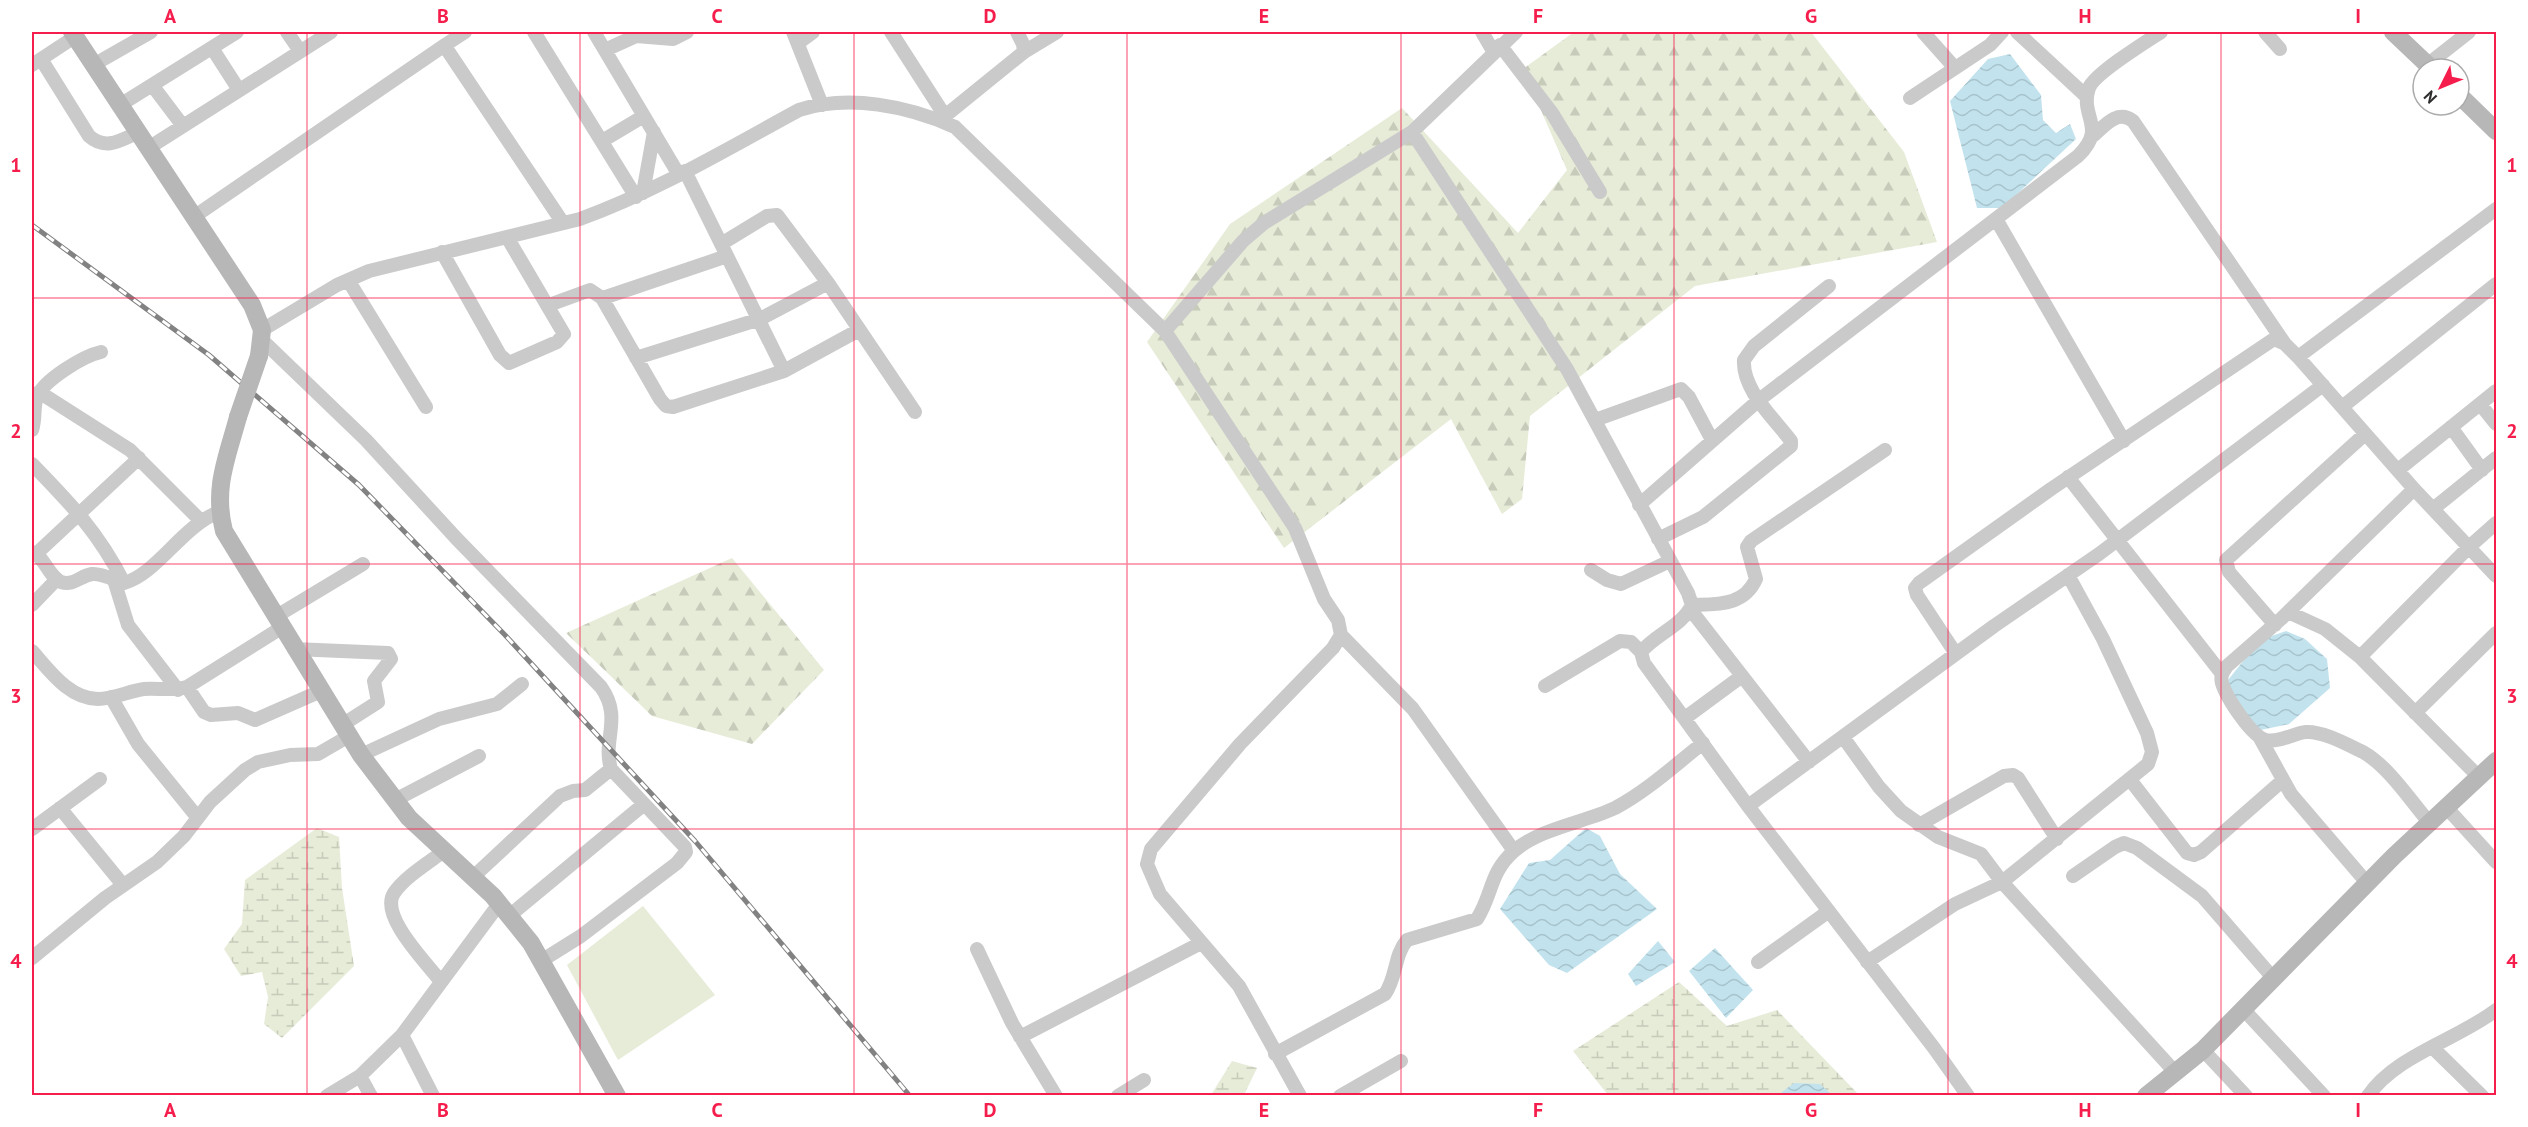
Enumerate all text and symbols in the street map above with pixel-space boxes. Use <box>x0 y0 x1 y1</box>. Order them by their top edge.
text: A <box>164 3 177 29</box>
text: B <box>437 3 449 29</box>
text: C <box>711 3 723 29</box>
text: D <box>984 3 997 29</box>
text: E <box>1259 3 1269 29</box>
text: F <box>1533 3 1543 29</box>
text: G <box>1805 3 1817 29</box>
text: H <box>2078 3 2092 29</box>
text: I <box>2355 3 2361 29</box>
north arrow <box>2411 57 2471 117</box>
text: N <box>2419 87 2441 108</box>
text: 1 <box>10 152 22 178</box>
text: 1 <box>2506 152 2518 178</box>
text: 2 <box>10 418 22 444</box>
text: 2 <box>2506 418 2518 444</box>
text: 3 <box>10 683 22 709</box>
text: 3 <box>2506 683 2518 709</box>
text: 4 <box>10 948 22 974</box>
text: 4 <box>2506 948 2518 974</box>
text: A <box>164 1097 177 1123</box>
text: B <box>437 1097 449 1123</box>
text: C <box>711 1097 723 1123</box>
text: D <box>984 1097 997 1123</box>
text: E <box>1259 1097 1269 1123</box>
text: F <box>1533 1097 1543 1123</box>
text: G <box>1805 1097 1817 1123</box>
text: H <box>2078 1097 2092 1123</box>
text: I <box>2355 1097 2361 1123</box>

